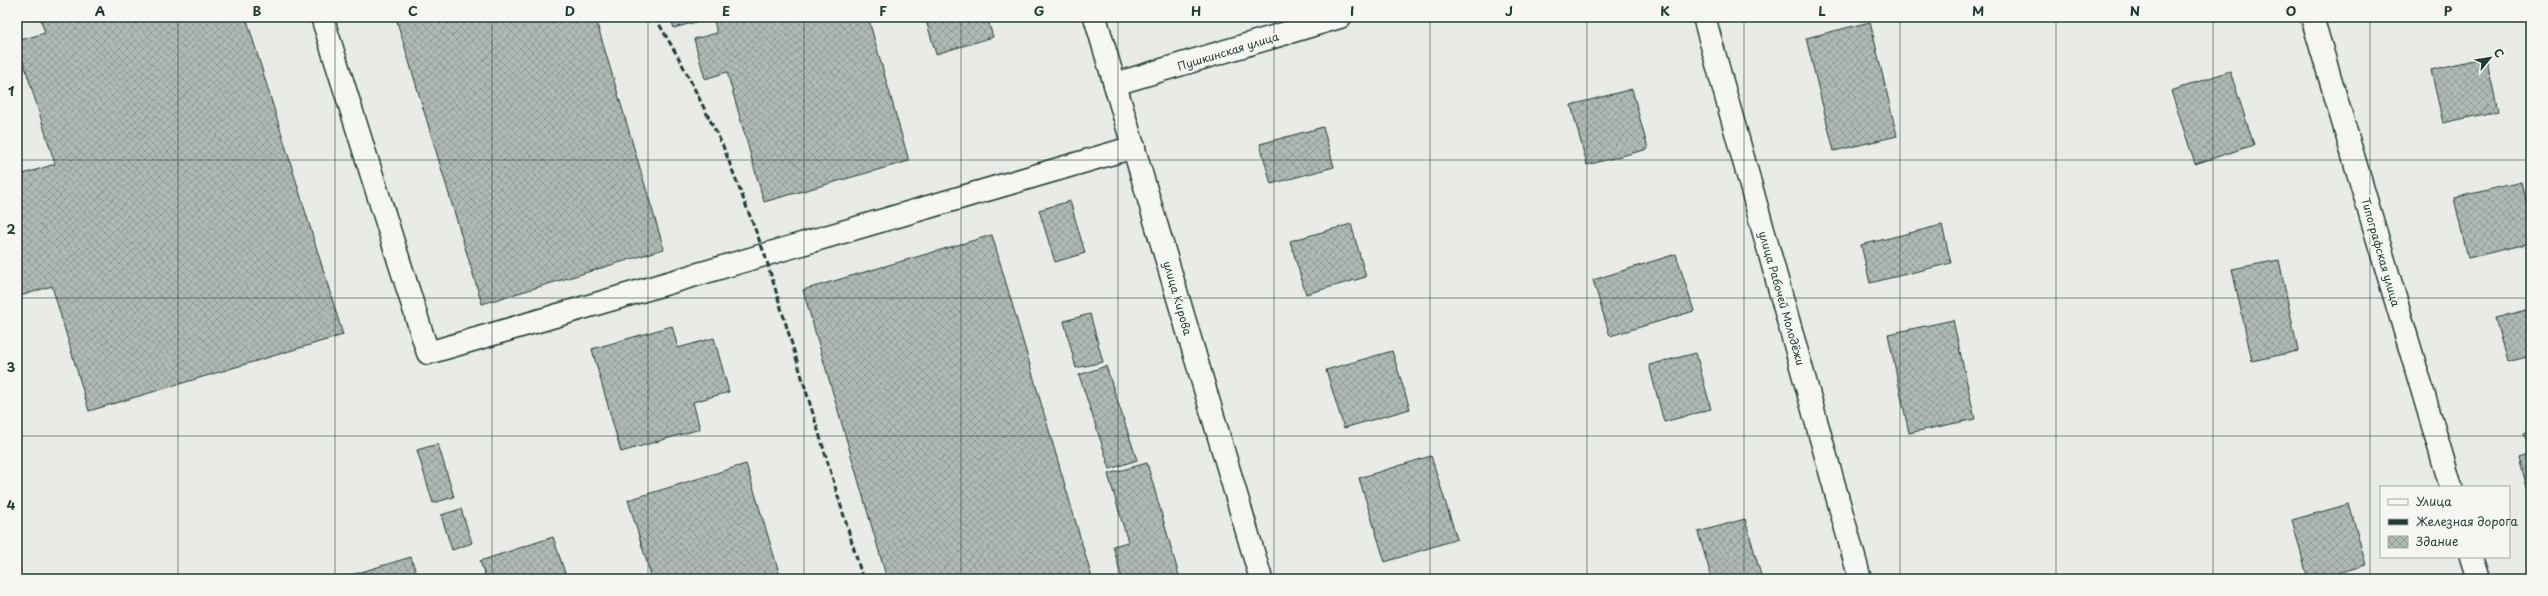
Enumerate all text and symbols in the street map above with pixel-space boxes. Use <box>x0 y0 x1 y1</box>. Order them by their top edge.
text: A <box>95 1 105 20</box>
text: B <box>253 1 262 20</box>
text: C <box>408 1 418 20</box>
text: D <box>565 1 575 20</box>
text: E <box>722 1 730 20</box>
text: F <box>879 1 887 20</box>
text: G <box>1034 1 1044 20</box>
text: H <box>1191 1 1201 20</box>
text: I <box>1350 1 1354 20</box>
text: J <box>1505 1 1513 20</box>
text: K <box>1660 1 1670 20</box>
text: L <box>1818 1 1826 20</box>
text: M <box>1972 1 1984 20</box>
text: N <box>2130 1 2140 20</box>
text: O <box>2286 1 2296 20</box>
text: P <box>2444 1 2453 20</box>
street label: Пушкинская улица <box>1175 27 1281 75</box>
north arrow <box>2470 38 2510 78</box>
text: С <box>2490 45 2509 61</box>
text: 1 <box>8 81 14 100</box>
street label: Типографская улица <box>2357 195 2405 309</box>
text: 2 <box>6 219 16 238</box>
street label: улица Рабочей Молодёжи <box>1755 229 1809 367</box>
street label: улица Кирова <box>1159 259 1197 337</box>
text: 3 <box>7 357 16 376</box>
legend <box>2380 486 2510 558</box>
text: Улица <box>2416 492 2452 510</box>
text: 4 <box>7 495 16 514</box>
text: Железная дорога <box>2416 512 2519 530</box>
text: Здание <box>2416 532 2458 550</box>

